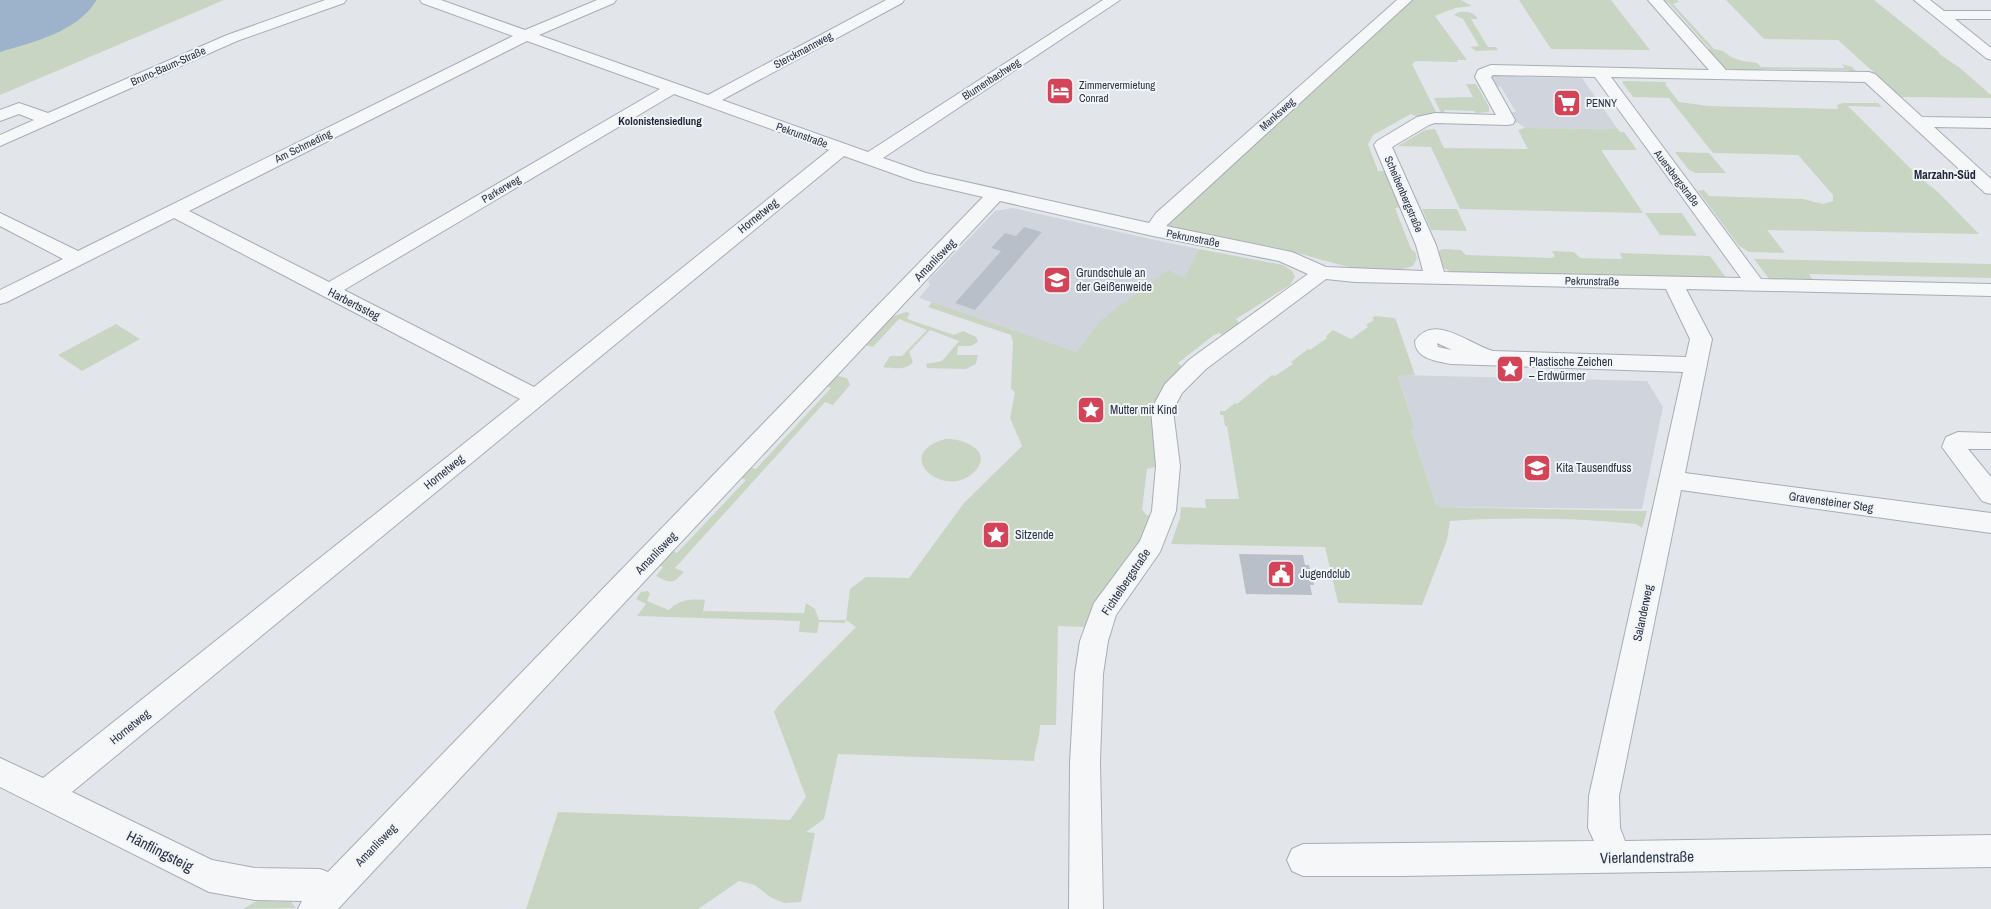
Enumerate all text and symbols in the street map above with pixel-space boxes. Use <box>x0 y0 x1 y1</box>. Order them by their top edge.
street label: Sterckmannweg <box>771 29 835 71</box>
street label: Bruno-Baum-Straße <box>128 43 208 89</box>
street label: Blumenbachweg <box>959 55 1023 103</box>
hotel icon: Zimmervermietung Conrad <box>1045 76 1075 106</box>
place label: Zimmervermietung Conrad <box>1079 78 1155 105</box>
supermarket icon: PENNY <box>1552 88 1582 118</box>
street label: Manksweg <box>1256 94 1298 134</box>
place label: PENNY <box>1586 96 1617 110</box>
district label: Kolonistensiedlung <box>618 114 702 128</box>
street label: Pekrunstraße <box>774 119 830 151</box>
street label: Am Schmeding <box>271 126 334 166</box>
street label: Auersbergstraße <box>1651 146 1703 209</box>
street label: Scheibenbergstraße <box>1382 154 1426 234</box>
district label: Marzahn-Süd <box>1914 167 1976 183</box>
street label: Parkerweg <box>479 172 523 206</box>
street label: Hornetweg <box>734 194 782 237</box>
street label: Pekrunstraße <box>1165 226 1221 250</box>
street label: Amanlisweg <box>910 235 960 286</box>
school or university icon: Grundschule an der Geißenweide <box>1042 265 1072 295</box>
place label: Grundschule an der Geißenweide <box>1076 265 1152 295</box>
street label: Pekrunstraße <box>1565 274 1619 288</box>
street label: Harbertssteg <box>325 284 383 324</box>
place icon: Plastische Zeichen – Erdwürmer <box>1495 354 1525 384</box>
place label: Plastische Zeichen – Erdwürmer <box>1529 354 1613 384</box>
place icon: Mutter mit Kind <box>1076 395 1106 425</box>
place label: Mutter mit Kind <box>1110 402 1177 418</box>
street label: Hornetweg <box>420 450 468 493</box>
school or university icon: Kita Tausendfuss <box>1522 453 1552 483</box>
place label: Kita Tausendfuss <box>1556 460 1632 476</box>
street label: Gravensteiner Steg <box>1788 488 1875 516</box>
place icon: Sitzende <box>981 520 1011 550</box>
place label: Sitzende <box>1015 527 1054 543</box>
street label: Amanlisweg <box>631 528 681 579</box>
street label: Fichtelbergstraße <box>1098 546 1154 618</box>
public building icon: Jugendclub <box>1266 559 1296 589</box>
place label: Jugendclub <box>1300 566 1350 582</box>
street label: Salanderweg <box>1629 583 1657 643</box>
street label: Hornetweg <box>106 705 154 748</box>
street label: Amanlisweg <box>351 820 401 871</box>
street label: Hänflingsteig <box>123 825 197 877</box>
street label: Vierlandenstraße <box>1600 846 1694 868</box>

